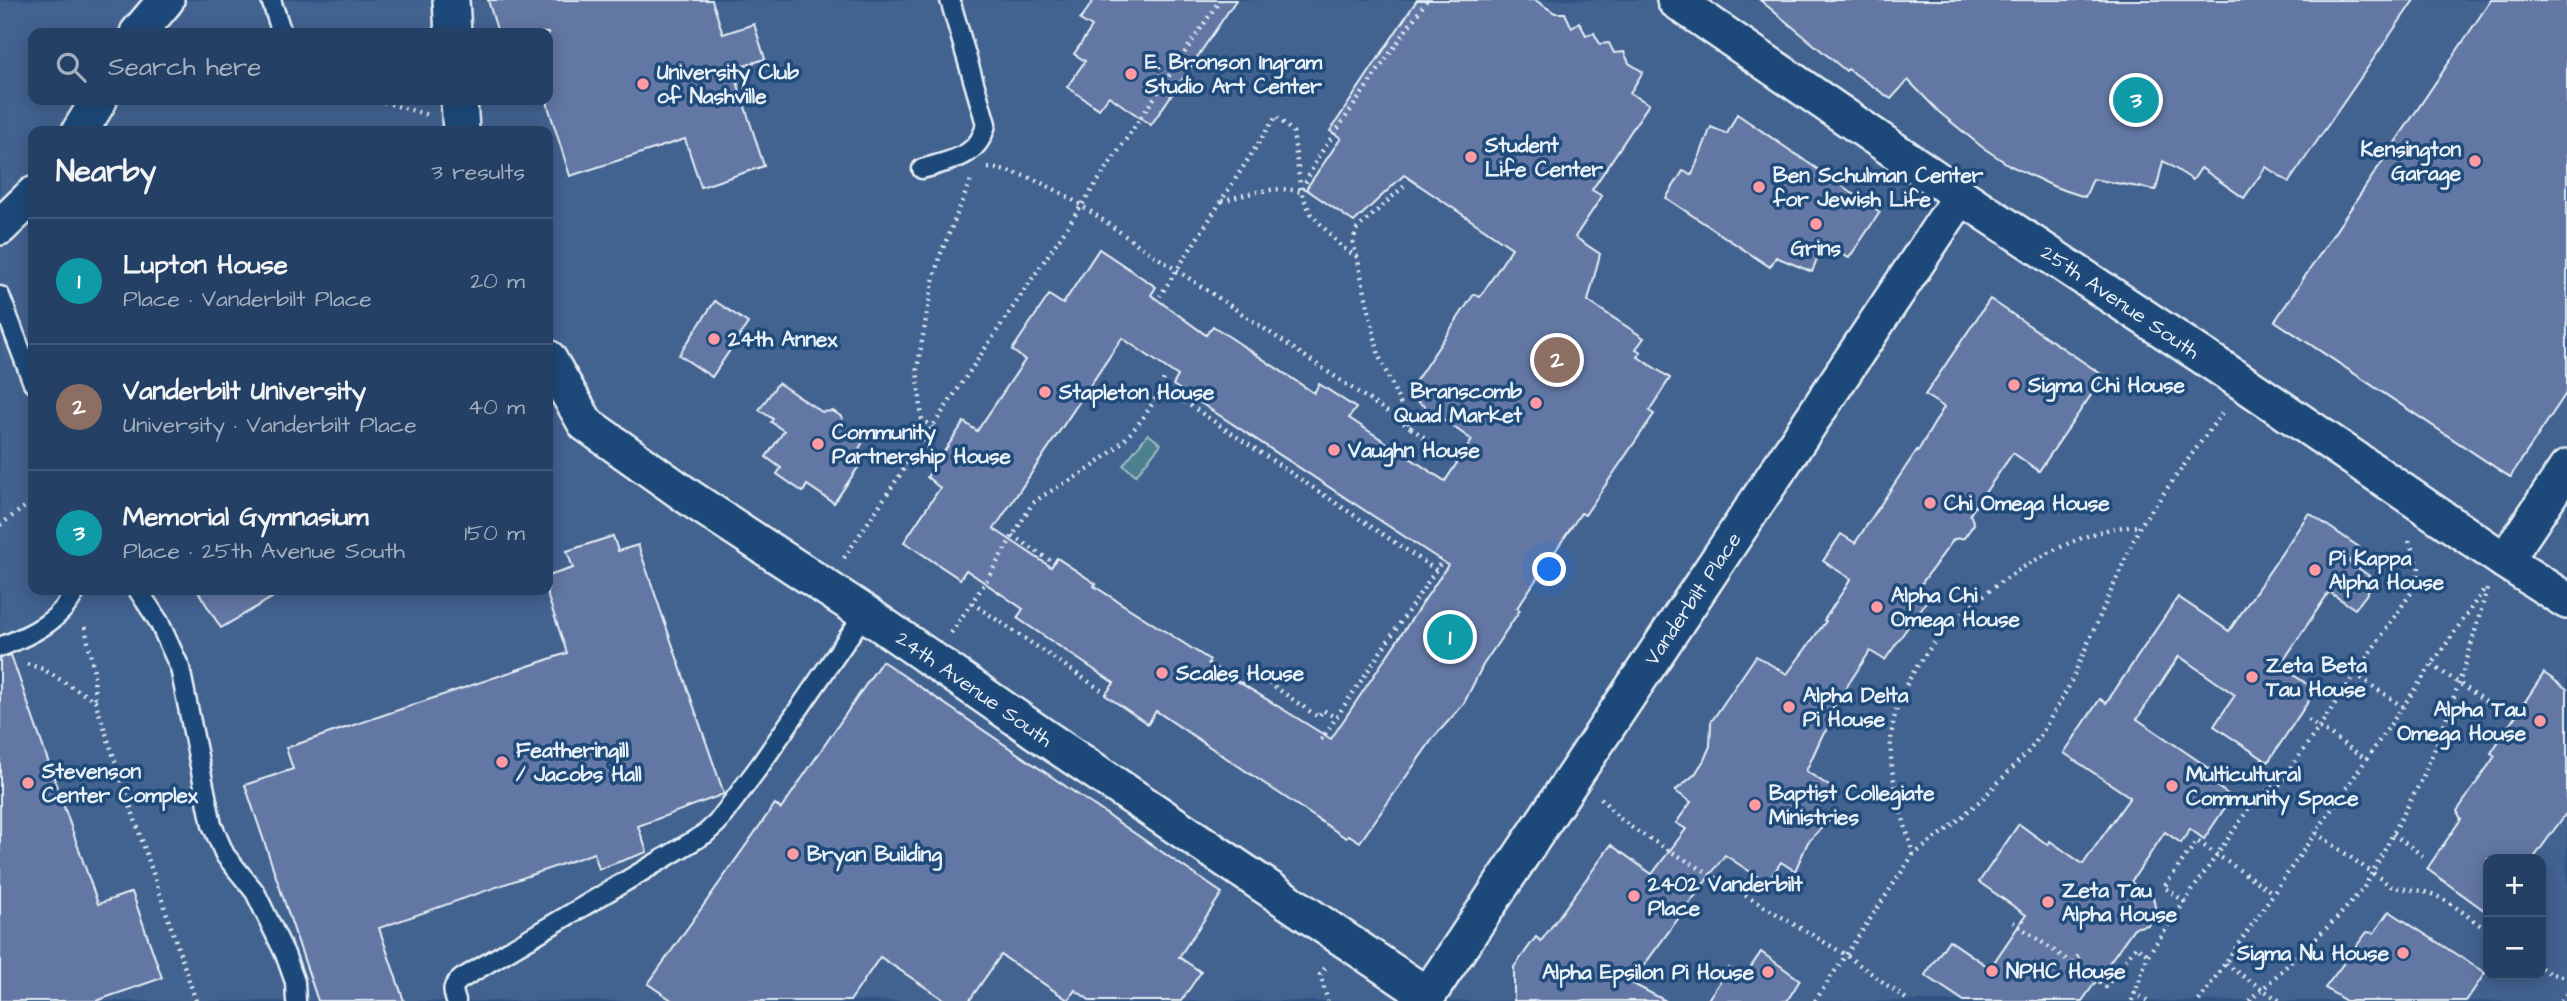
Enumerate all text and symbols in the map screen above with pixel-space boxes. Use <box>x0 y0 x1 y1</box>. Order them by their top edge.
search box <box>28 28 553 105</box>
icon: search <box>52 48 90 86</box>
place label: E. Bronson Ingram Studio Art Center <box>1144 48 1323 101</box>
text: Search here <box>108 49 261 85</box>
place label: University Club of Nashville <box>657 58 799 111</box>
marker: E. Bronson Ingram Studio Art Center <box>1123 66 1139 82</box>
pin: 3 <box>2113 74 2159 126</box>
marker: University Club of Nashville <box>635 76 651 92</box>
place label: Student Life Center <box>1484 131 1604 184</box>
place label: Kensington Garage <box>2361 135 2462 190</box>
marker: Student Life Center <box>1463 149 1479 165</box>
text: Nearby <box>56 151 156 193</box>
marker: Kensington Garage <box>2467 153 2483 169</box>
text: 3 results <box>431 156 525 188</box>
place label: Ben Schulman Center for Jewish Life <box>1772 161 1984 214</box>
marker: Ben Schulman Center for Jewish Life <box>1751 179 1767 195</box>
marker: Grins <box>1808 216 1824 232</box>
place label: Grins <box>1791 234 1842 263</box>
street label: 25th Avenue South <box>2035 238 2206 366</box>
text: Lupton House <box>123 247 288 283</box>
text: 1 <box>78 265 80 297</box>
text: 20 m <box>470 265 525 297</box>
text: Place · Vanderbilt Place <box>123 283 372 315</box>
place label: 24th Annex <box>727 325 838 354</box>
marker: 24th Annex <box>706 331 722 347</box>
pin: 2 <box>1534 334 1580 386</box>
place label: Sigma Chi House <box>2027 371 2186 402</box>
text: Vanderbilt University <box>123 373 366 409</box>
place label: Branscomb Quad Market <box>1394 377 1523 430</box>
marker: Sigma Chi House <box>2006 377 2022 393</box>
place label: Stapleton House <box>1058 378 1215 408</box>
marker: Stapleton House <box>1037 384 1053 400</box>
text: 2 <box>72 391 86 423</box>
text: 40 m <box>468 391 525 423</box>
marker: Branscomb Quad Market <box>1528 395 1544 411</box>
text: University · Vanderbilt Place <box>123 409 417 441</box>
place label: Community Partnership House <box>832 418 1012 472</box>
marker: Community Partnership House <box>810 436 826 452</box>
place label: Vaughn House <box>1347 436 1480 467</box>
marker: Vaughn House <box>1326 442 1342 458</box>
place label: Chi Omega House <box>1944 489 2110 520</box>
marker: Chi Omega House <box>1922 495 1938 511</box>
text: Memorial Gymnasium <box>123 499 369 535</box>
text: 3 <box>73 517 85 549</box>
text: 150 m <box>464 517 525 549</box>
street label: Vanderbilt Place <box>1638 527 1748 671</box>
text: Place · 25th Avenue South <box>123 535 405 567</box>
place label: Pi Kappa Alpha House <box>2329 544 2445 598</box>
your location <box>1532 552 1566 586</box>
marker: Pi Kappa Alpha House <box>2307 562 2323 578</box>
place label: Alpha Chi Omega House <box>1891 581 2020 636</box>
marker: Alpha Chi Omega House <box>1869 599 1885 615</box>
pin: 1 <box>1427 611 1473 663</box>
street label: 24th Avenue South <box>890 624 1059 754</box>
place label: Zeta Beta Tau House <box>2265 651 2367 704</box>
place label: Scales House <box>1175 659 1305 688</box>
marker: Scales House <box>1154 665 1170 681</box>
marker: Zeta Beta Tau House <box>2244 669 2260 685</box>
place label: Alpha Delta Pi House <box>1803 681 1909 734</box>
place label: Alpha Tau Omega House <box>2397 695 2527 750</box>
marker: Alpha Delta Pi House <box>1781 699 1797 715</box>
marker: Alpha Tau Omega House <box>2532 713 2548 729</box>
place label: Featheringill / Jacobs Hall <box>516 736 642 789</box>
marker: Featheringill / Jacobs Hall <box>494 754 510 770</box>
place label: Stevenson Center Complex <box>41 757 199 811</box>
place label: Multicultural Community Space <box>2186 760 2359 816</box>
marker: Stevenson Center Complex <box>20 775 36 791</box>
marker: Multicultural Community Space <box>2164 778 2180 794</box>
place label: Baptist Collegiate Ministries <box>1769 779 1935 832</box>
marker: Baptist Collegiate Ministries <box>1747 797 1763 813</box>
place label: Bryan Building <box>807 840 942 872</box>
marker: Bryan Building <box>785 846 801 862</box>
map controls <box>2483 854 2546 980</box>
button: + <box>2483 854 2546 917</box>
place label: 2402 Vanderbilt Place <box>1647 870 1803 923</box>
place label: Zeta Tau Alpha House <box>2062 876 2178 930</box>
marker: 2402 Vanderbilt Place <box>1626 888 1642 904</box>
marker: Zeta Tau Alpha House <box>2040 894 2056 910</box>
button: − <box>2483 917 2546 980</box>
place label: Sigma Nu House <box>2236 939 2390 970</box>
marker: Sigma Nu House <box>2395 945 2411 961</box>
place label: NPHC House <box>2006 957 2126 986</box>
place label: Alpha Epsilon Pi House <box>1542 958 1755 988</box>
marker: NPHC House <box>1984 963 2000 979</box>
marker: Alpha Epsilon Pi House <box>1760 964 1776 980</box>

